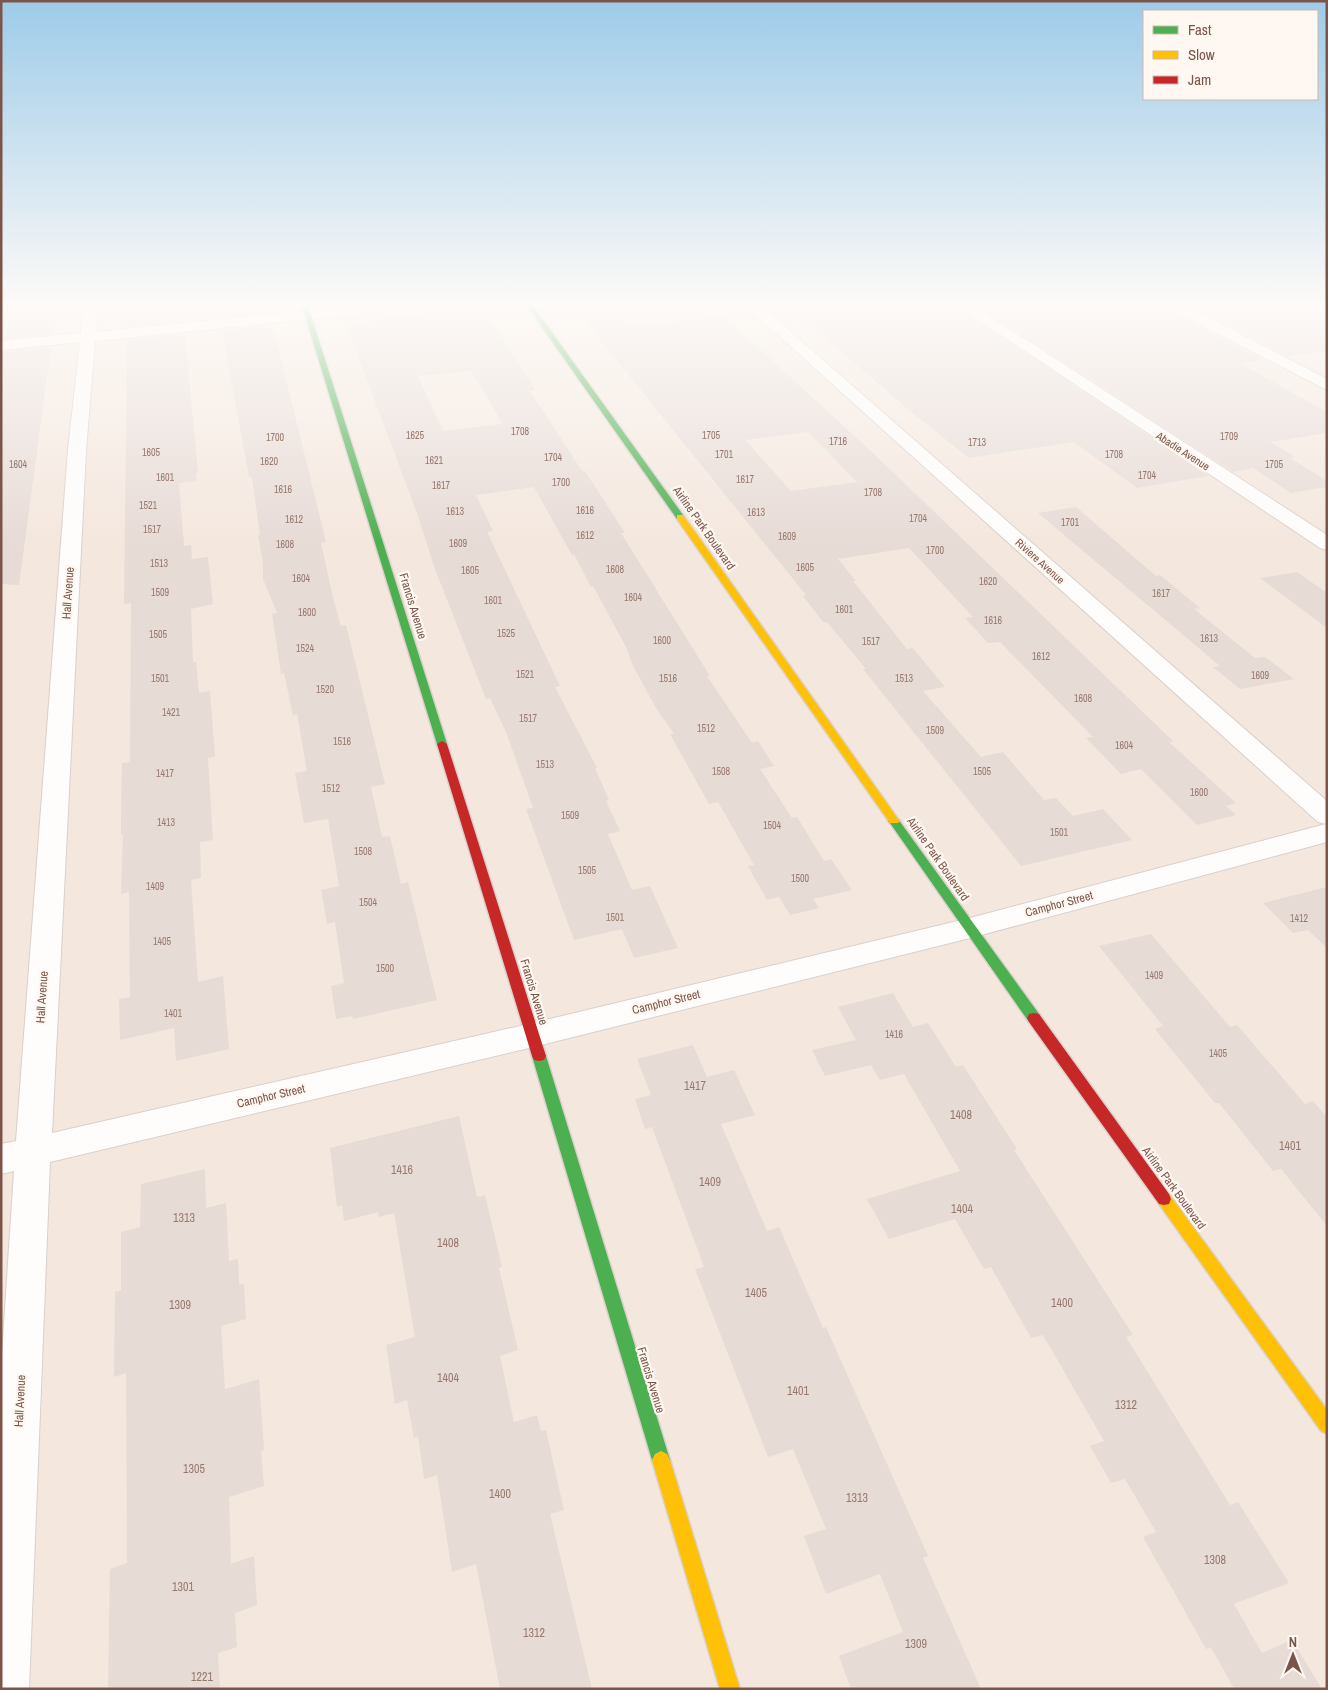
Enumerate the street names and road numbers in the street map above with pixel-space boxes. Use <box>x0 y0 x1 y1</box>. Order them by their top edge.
street label: Abadie Avenue <box>1153 428 1212 473</box>
street label: Airline Park Boulevard <box>669 482 739 573</box>
street label: Riviere Avenue <box>1012 535 1068 587</box>
street label: Hall Avenue <box>58 566 78 620</box>
street label: Francis Avenue <box>395 571 431 641</box>
street label: Airline Park Boulevard <box>903 813 973 904</box>
street label: Camphor Street <box>1023 887 1095 921</box>
street label: Francis Avenue <box>516 957 552 1027</box>
street label: Hall Avenue <box>32 970 52 1024</box>
street label: Camphor Street <box>630 986 702 1018</box>
street label: Camphor Street <box>235 1080 307 1112</box>
street label: Airline Park Boulevard <box>1138 1143 1209 1233</box>
street label: Francis Avenue <box>633 1345 669 1415</box>
street label: Hall Avenue <box>11 1374 29 1428</box>

